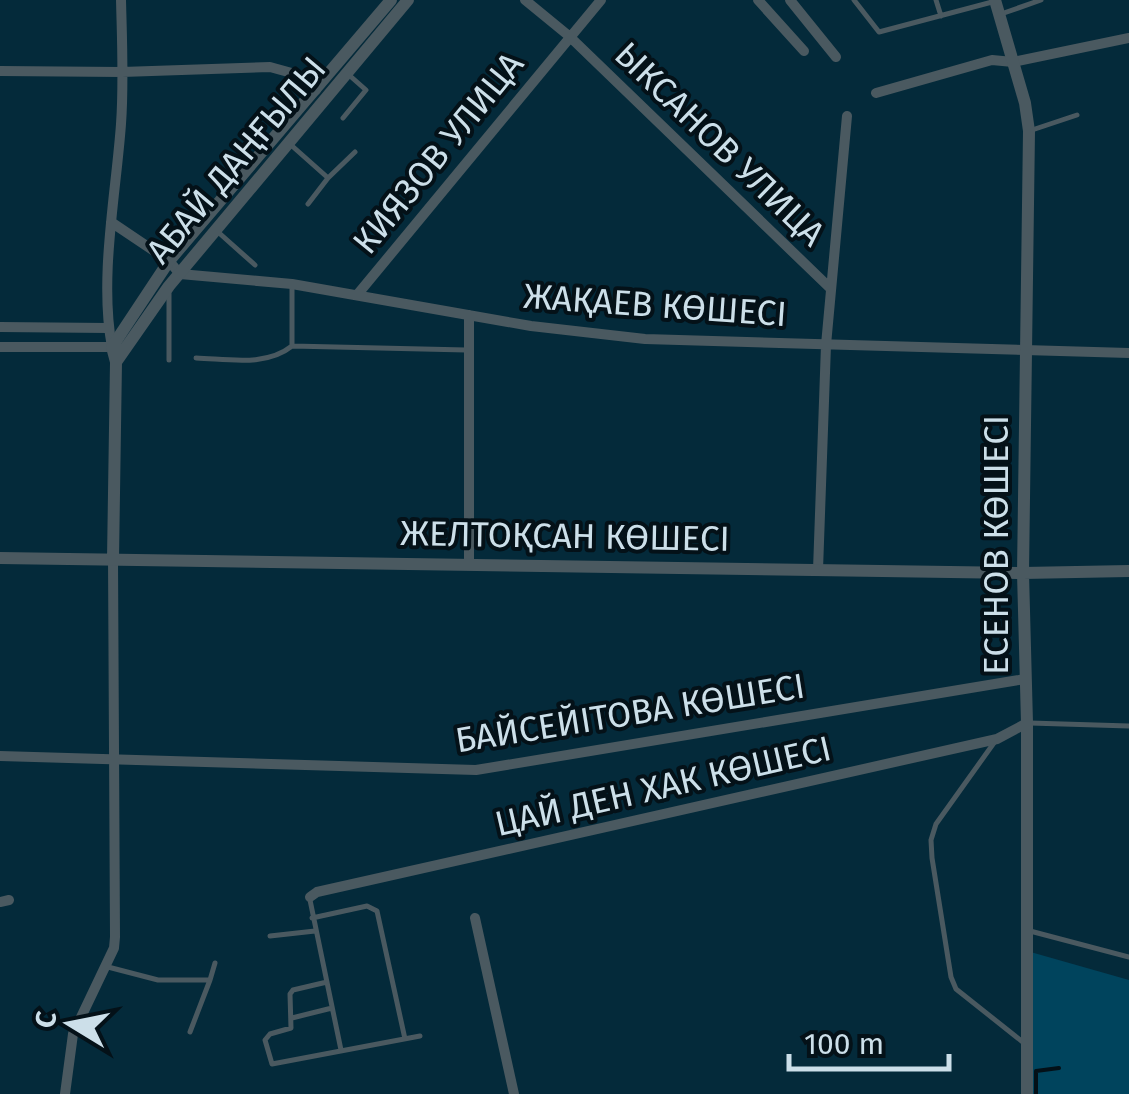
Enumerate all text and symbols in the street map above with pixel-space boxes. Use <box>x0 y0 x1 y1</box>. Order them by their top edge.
street label: ЫКСАНОВ УЛИЦА <box>606 33 834 255</box>
street label: КИЯЗОВ УЛИЦА <box>344 44 532 262</box>
street label: АБАЙ ДАҢҒЫЛЫ <box>137 48 335 272</box>
street label: ЖАҚАЕВ КӨШЕСІ <box>522 275 788 335</box>
street label: ЕСЕНОВ КӨШЕСІ <box>975 415 1017 675</box>
street label: ЖЕЛТОҚСАН КӨШЕСІ <box>400 512 730 560</box>
street label: БАЙСЕЙІТОВА КӨШЕСІ <box>452 665 808 761</box>
street label: ЦАЙ ДЕН ХАК КӨШЕСІ <box>491 727 835 845</box>
north arrow <box>20 974 120 1074</box>
text: С <box>28 1009 64 1031</box>
scale bar <box>789 1009 949 1071</box>
text: 100 m <box>804 1026 884 1062</box>

